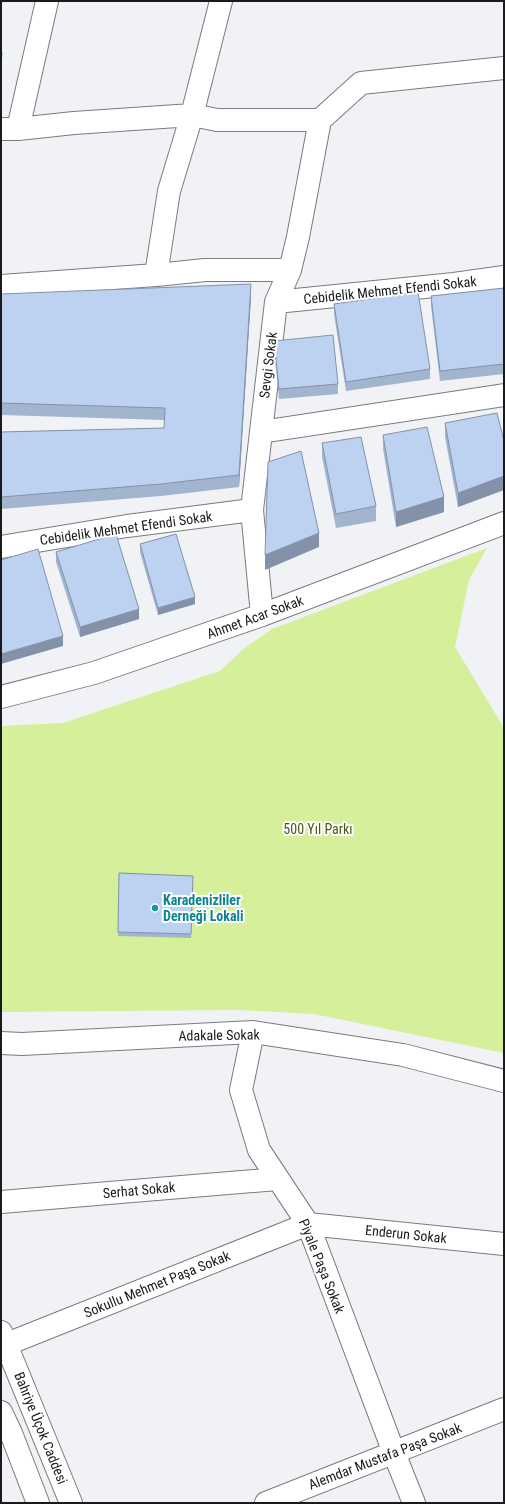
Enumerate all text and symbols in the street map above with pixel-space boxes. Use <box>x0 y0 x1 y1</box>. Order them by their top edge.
street label: Cebidelik Mehmet Efendi Sokak <box>303 273 478 307</box>
street label: Sevgi Sokak <box>256 330 280 399</box>
street label: Cebidelik Mehmet Efendi Sokak <box>39 508 214 548</box>
street label: Ahmet Acar Sokak <box>205 592 306 642</box>
park label: 500 Yıl Parkı <box>283 821 353 837</box>
place label: Karadenizliler Derneği Lokali <box>163 892 244 924</box>
marker: Karadenizliler Derneği Lokali <box>150 903 160 913</box>
street label: Adakale Sokak <box>178 1026 260 1044</box>
street label: Serhat Sokak <box>102 1179 177 1201</box>
street label: Piyale Paşa Sokak <box>296 1216 349 1316</box>
street label: Enderun Sokak <box>364 1222 448 1246</box>
street label: Sokullu Mehmet Paşa Sokak <box>81 1247 233 1321</box>
street label: Bahriye Üçok Caddesi <box>11 1370 71 1486</box>
street label: Alemdar Mustafa Paşa Sokak <box>306 1419 464 1493</box>

